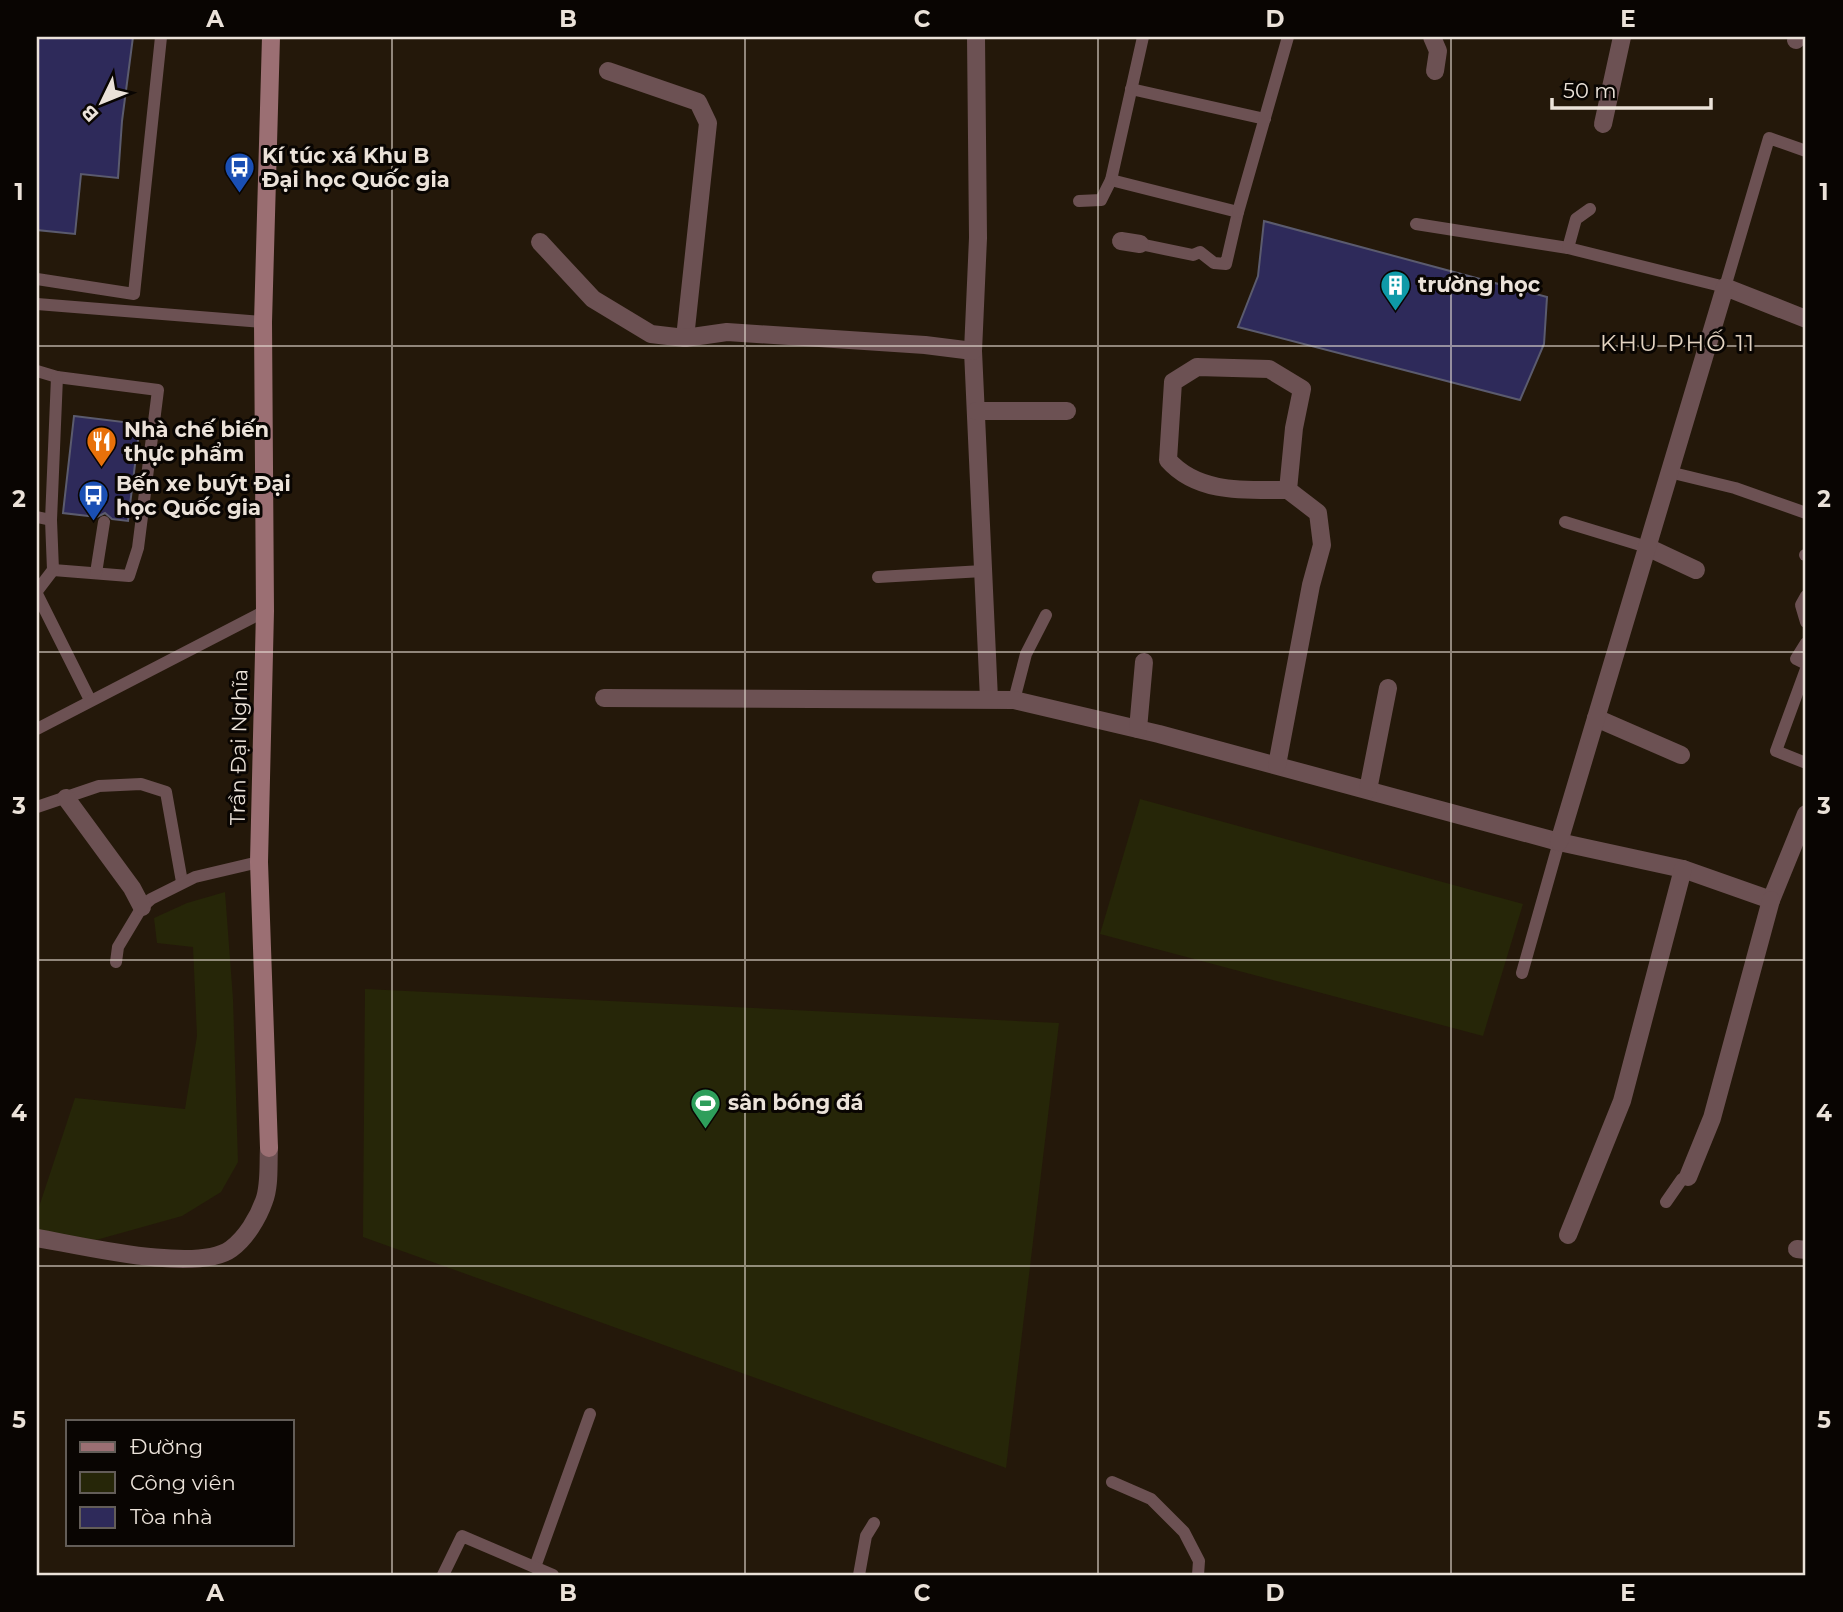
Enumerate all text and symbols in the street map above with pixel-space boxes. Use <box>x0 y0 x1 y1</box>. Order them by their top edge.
text: A <box>205 5 224 33</box>
text: B <box>559 5 577 33</box>
text: C <box>914 5 931 33</box>
text: D <box>1266 5 1285 33</box>
text: E <box>1620 5 1636 33</box>
north arrow <box>66 66 136 136</box>
scale bar <box>1552 66 1712 110</box>
text: 50 m <box>1563 78 1617 103</box>
text: B <box>77 100 103 126</box>
place label: Kí túc xá Khu B Đại học Quốc gia <box>262 143 450 192</box>
bus stop icon: Kí túc xá Khu B Đại học Quốc gia <box>222 151 256 195</box>
text: 1 <box>14 178 24 206</box>
text: 1 <box>1819 178 1829 206</box>
building icon: trường học <box>1378 268 1412 312</box>
place label: trường học <box>1418 272 1541 297</box>
district label: KHU PHỐ 11 <box>1600 329 1756 357</box>
place label: Nhà chế biến thực phẩm <box>124 417 269 466</box>
restaurant icon: Nhà chế biến thực phẩm <box>84 425 118 469</box>
place label: Bến xe buýt Đại học Quốc gia <box>116 471 291 520</box>
bus stop icon: Bến xe buýt Đại học Quốc gia <box>76 479 110 523</box>
text: 2 <box>12 485 26 513</box>
text: 2 <box>1817 485 1831 513</box>
street label: Trần Đại Nghĩa <box>225 669 252 825</box>
text: 3 <box>11 792 26 820</box>
text: 3 <box>1816 792 1831 820</box>
sports icon: sân bóng đá <box>688 1086 722 1130</box>
place label: sân bóng đá <box>728 1090 864 1115</box>
text: 4 <box>11 1099 27 1127</box>
text: 4 <box>1816 1099 1832 1127</box>
text: 5 <box>12 1406 26 1434</box>
text: 5 <box>1817 1406 1831 1434</box>
legend <box>66 1420 294 1546</box>
text: Đường <box>130 1434 203 1459</box>
text: Công viên <box>130 1470 236 1495</box>
text: Tòa nhà <box>130 1504 213 1529</box>
text: A <box>205 1579 224 1607</box>
text: B <box>559 1579 577 1607</box>
text: C <box>914 1579 931 1607</box>
text: D <box>1266 1579 1285 1607</box>
text: E <box>1620 1579 1636 1607</box>

